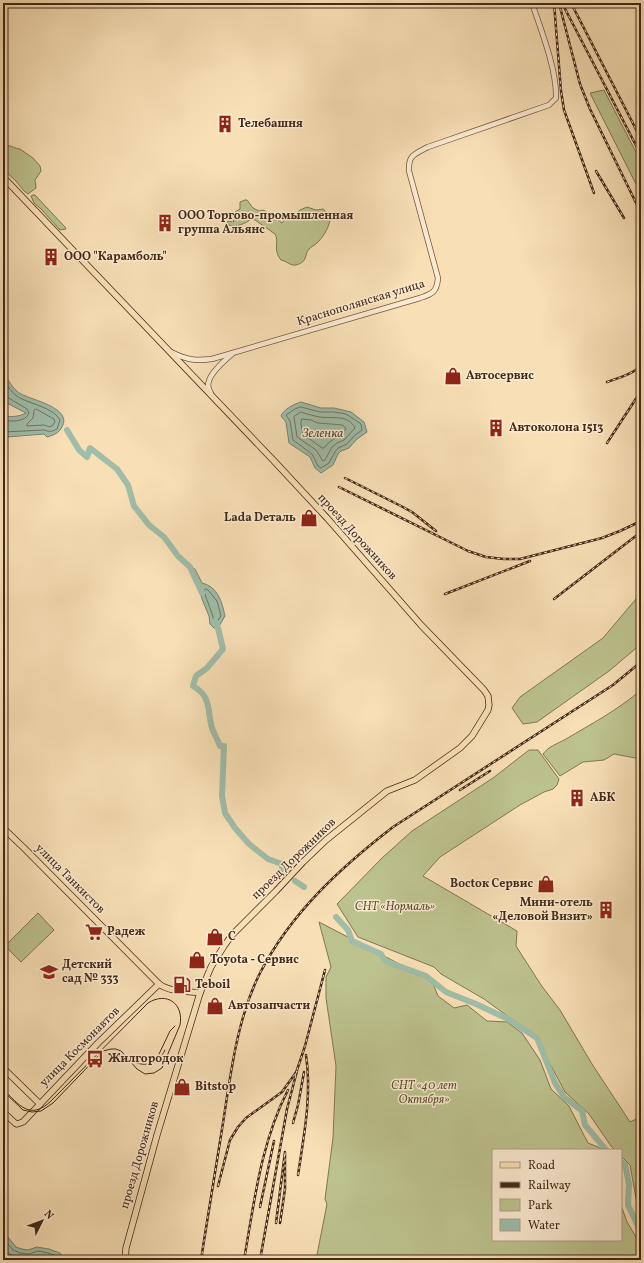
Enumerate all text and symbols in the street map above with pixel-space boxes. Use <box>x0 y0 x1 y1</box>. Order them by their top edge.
building icon: Телебашня <box>215 114 235 134</box>
place label: Телебашня <box>238 116 303 132</box>
place label: ООО Торгово-промышленная группа Альянс <box>178 208 353 238</box>
building icon: ООО Торгово-промышленная группа Альянс <box>155 213 175 233</box>
building icon: ООО "Карамболь" <box>41 247 61 267</box>
place label: ООО "Карамболь" <box>64 249 167 265</box>
street label: Краснополянская улица <box>295 276 427 330</box>
shop icon: Автосервис <box>443 366 463 386</box>
place label: Автосервис <box>466 368 534 384</box>
building icon: Автоколона 1513 <box>486 418 506 438</box>
place label: Автоколона 1513 <box>509 420 603 436</box>
water label: Зеленка <box>302 425 343 443</box>
street label: проезд Дорожников <box>314 490 400 584</box>
shop icon: Lada Dеталь <box>299 508 319 528</box>
place label: Lada Dеталь <box>224 510 296 526</box>
building icon: АБК <box>567 788 587 808</box>
place label: АБК <box>590 790 616 806</box>
street label: проезд Дорожников <box>248 815 340 903</box>
street label: улица Танкистов <box>32 841 108 917</box>
shop icon: Восtок Сервис <box>536 874 556 894</box>
place label: Восtок Сервис <box>450 876 533 892</box>
place label: Мини-отель «Деловой Визит» <box>492 895 593 925</box>
park label: СНТ «Нормаль» <box>355 899 435 915</box>
building icon: Мини-отель «Деловой Визит» <box>596 900 616 920</box>
supermarket icon: Радеж <box>84 922 104 942</box>
place label: Радеж <box>107 924 146 940</box>
shop icon: С <box>205 927 225 947</box>
place label: С <box>228 929 236 945</box>
shop icon: Toyota - Сервис <box>187 950 207 970</box>
place label: Toyota - Сервис <box>210 952 299 968</box>
place label: Детский сад № 333 <box>62 957 119 987</box>
school or university icon: Детский сад № 333 <box>39 962 59 982</box>
fuel station icon: Teboil <box>172 975 192 995</box>
place label: Teboil <box>195 977 230 993</box>
shop icon: Автозапчасти <box>205 996 225 1016</box>
place label: Автозапчасти <box>228 998 310 1014</box>
street label: улица Космонавтов <box>36 1003 124 1091</box>
bus stop icon: Жилгородок <box>85 1049 105 1069</box>
place label: Жилгородок <box>108 1051 183 1067</box>
shop icon: Bitstop <box>172 1077 192 1097</box>
park label: СНТ «40 лет Октября» <box>391 1078 457 1108</box>
place label: Bitstop <box>195 1079 236 1095</box>
street label: проезд Дорожников <box>117 1099 163 1211</box>
legend <box>492 1149 622 1241</box>
text: Road <box>528 1158 555 1174</box>
text: Railway <box>528 1178 571 1194</box>
text: Park <box>528 1198 553 1214</box>
north arrow <box>22 1201 62 1241</box>
text: N <box>40 1207 57 1223</box>
text: Water <box>528 1218 560 1234</box>

